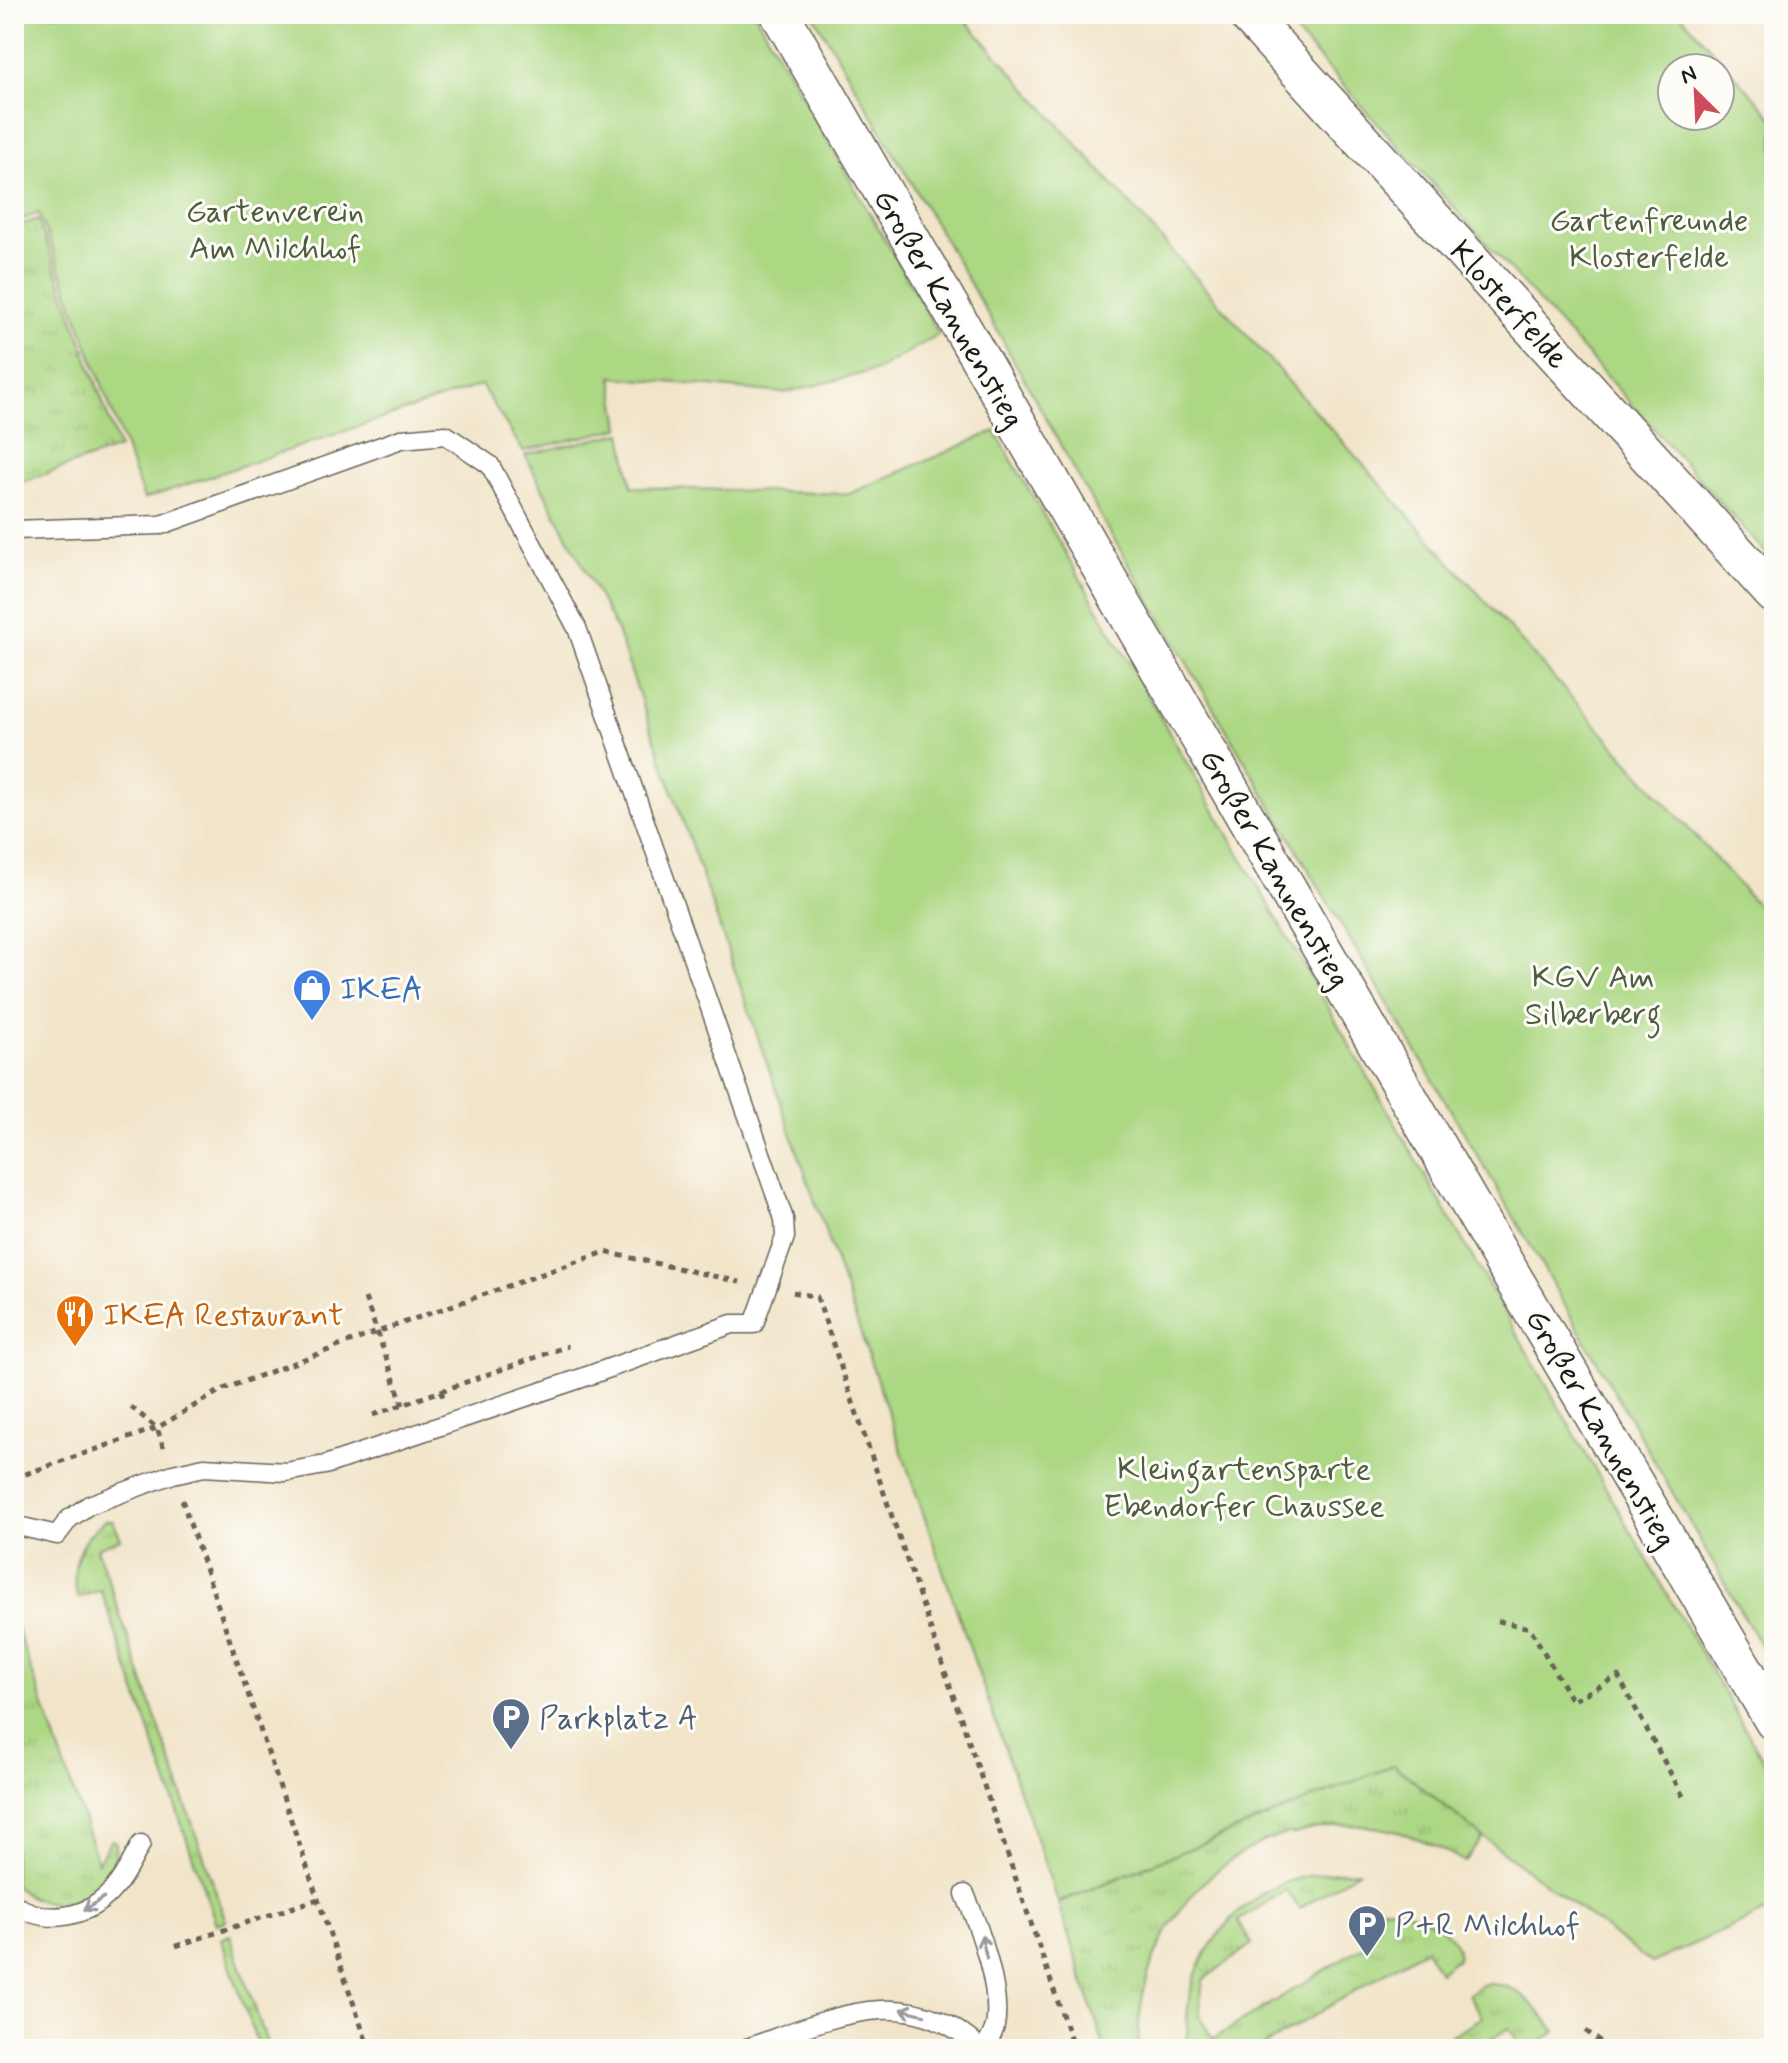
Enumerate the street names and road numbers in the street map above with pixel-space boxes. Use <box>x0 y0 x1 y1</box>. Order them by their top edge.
street label: Großer Kannenstieg <box>863 182 1034 436</box>
street label: Klosterfelde <box>1439 232 1578 379</box>
street label: Großer Kannenstieg <box>1189 742 1360 996</box>
street label: Großer Kannenstieg <box>1515 1302 1686 1556</box>

